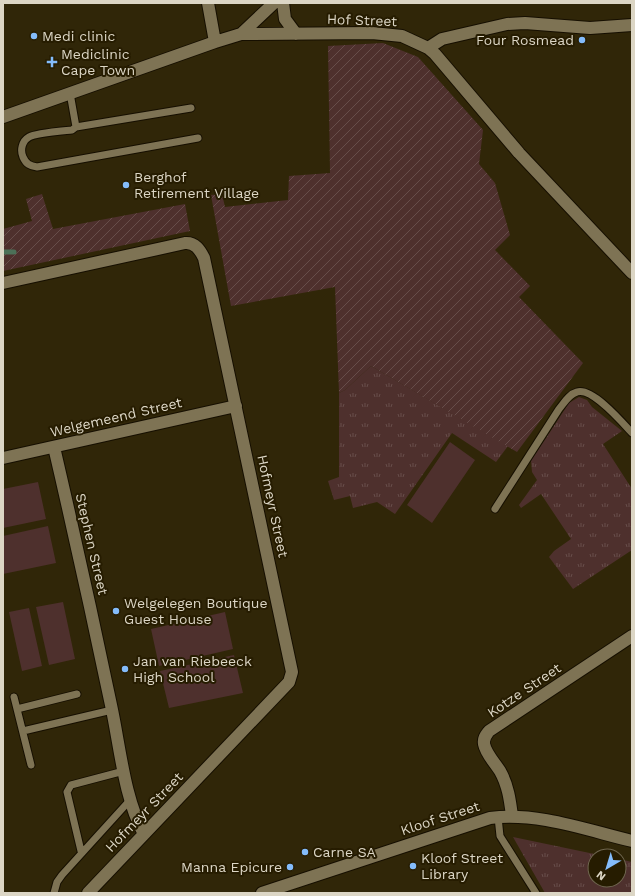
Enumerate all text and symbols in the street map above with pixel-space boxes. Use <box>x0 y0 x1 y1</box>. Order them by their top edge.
street label: Hof Street <box>327 11 398 29</box>
place label: Medi clinic <box>42 28 115 44</box>
marker: Medi clinic <box>29 31 39 41</box>
place label: Four Rosmead <box>476 32 574 48</box>
marker: Four Rosmead <box>577 35 587 45</box>
place label: Mediclinic Cape Town <box>61 46 135 78</box>
marker: Mediclinic Cape Town <box>46 56 58 68</box>
place label: Berghof Retirement Village <box>134 169 259 201</box>
marker: Berghof Retirement Village <box>121 180 131 190</box>
street label: Welgemeend Street <box>49 394 184 440</box>
street label: Hofmeyr Street <box>254 453 292 559</box>
street label: Stephen Street <box>73 492 112 597</box>
place label: Welgelegen Boutique Guest House <box>124 595 267 627</box>
marker: Welgelegen Boutique Guest House <box>111 606 121 616</box>
place label: Jan van Riebeeck High School <box>133 653 252 685</box>
street label: Kotze Street <box>484 660 564 720</box>
marker: Jan van Riebeeck High School <box>120 664 130 674</box>
street label: Hofmeyr Street <box>102 769 186 855</box>
street label: Kloof Street <box>399 798 482 838</box>
place label: Carne SA <box>313 844 376 860</box>
marker: Carne SA <box>300 847 310 857</box>
north arrow <box>587 848 627 888</box>
place label: Kloof Street Library <box>421 850 503 882</box>
place label: Manna Epicure <box>181 859 282 875</box>
marker: Kloof Street Library <box>408 861 418 871</box>
marker: Manna Epicure <box>285 862 295 872</box>
text: N <box>594 868 608 883</box>

